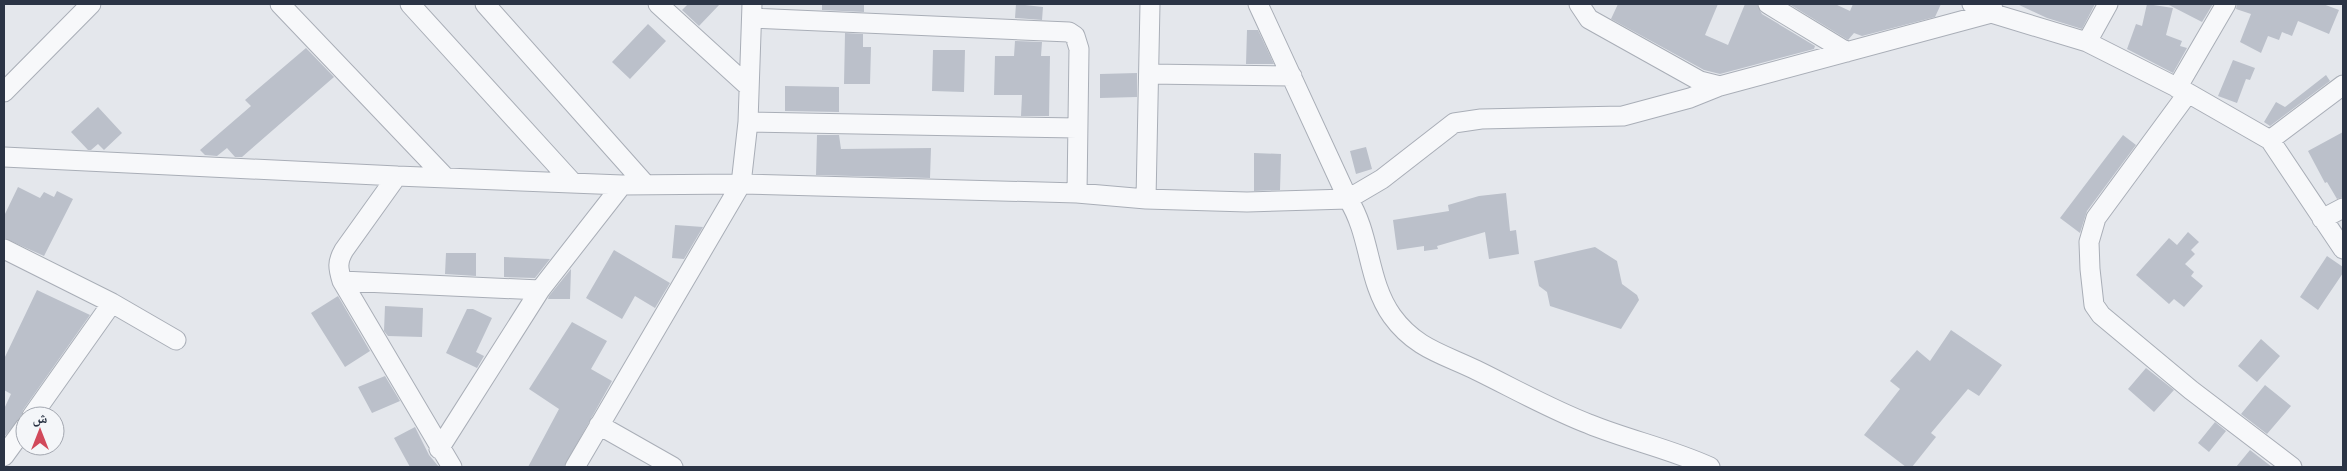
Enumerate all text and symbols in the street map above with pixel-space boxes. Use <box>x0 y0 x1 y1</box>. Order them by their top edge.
north arrow <box>15 406 65 456</box>
text: ش <box>33 408 48 427</box>

